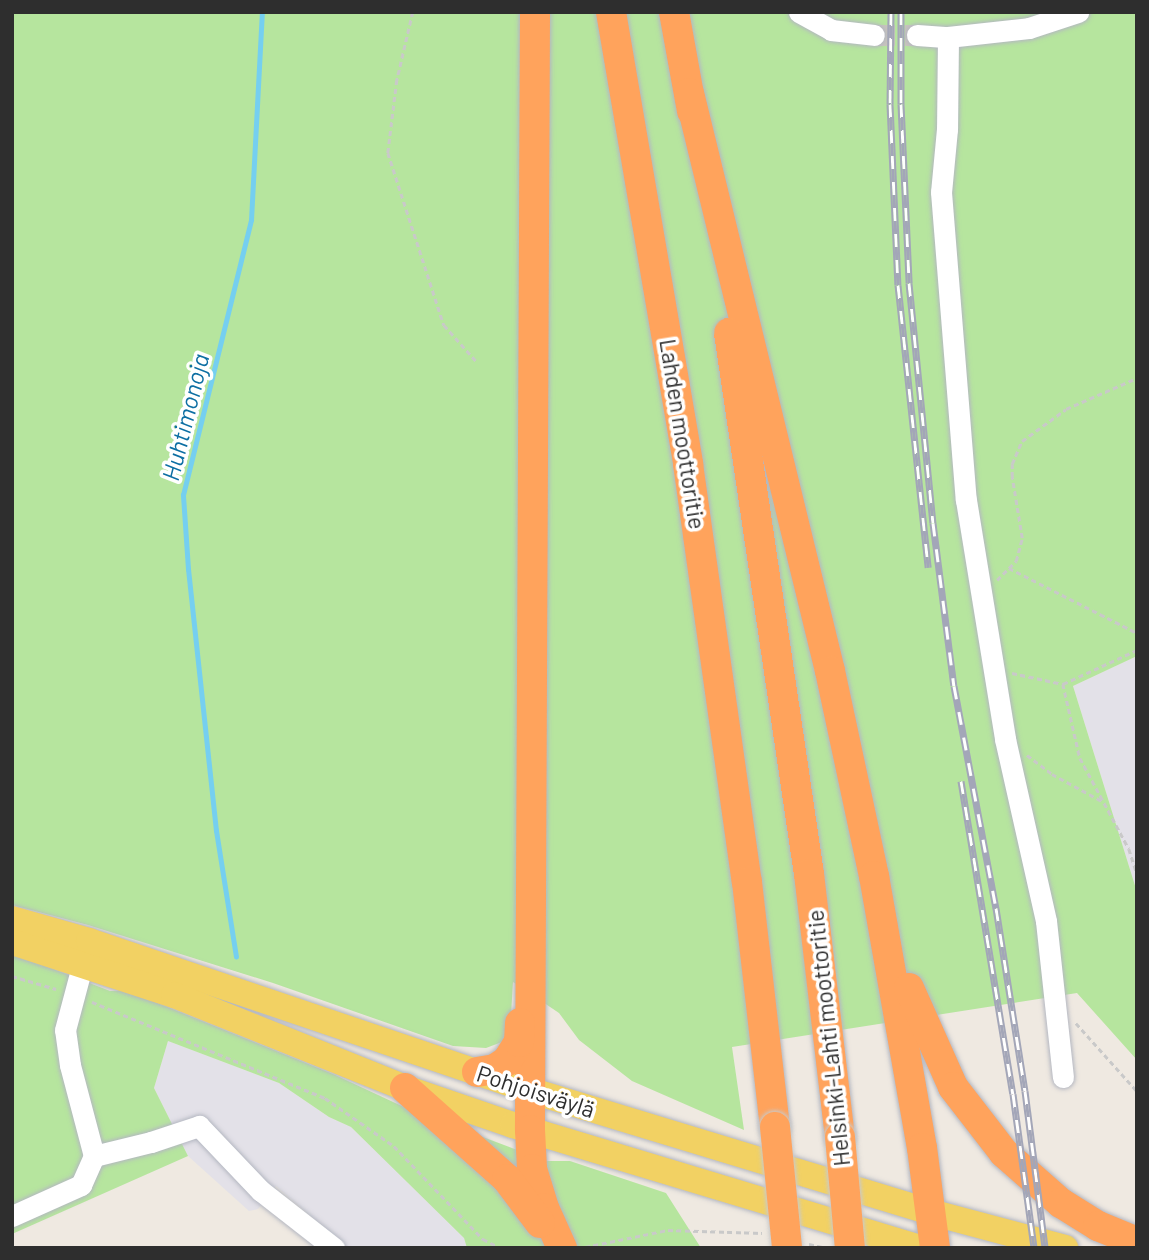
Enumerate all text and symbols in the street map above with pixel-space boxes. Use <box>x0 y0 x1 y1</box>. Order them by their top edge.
street label: Lahden moottoritie <box>654 337 712 531</box>
water label: Huhtimonoja <box>155 350 215 484</box>
street label: Helsinki-Lahti moottoritie <box>801 908 855 1168</box>
street label: Pohjoisväylä <box>474 1059 598 1123</box>

